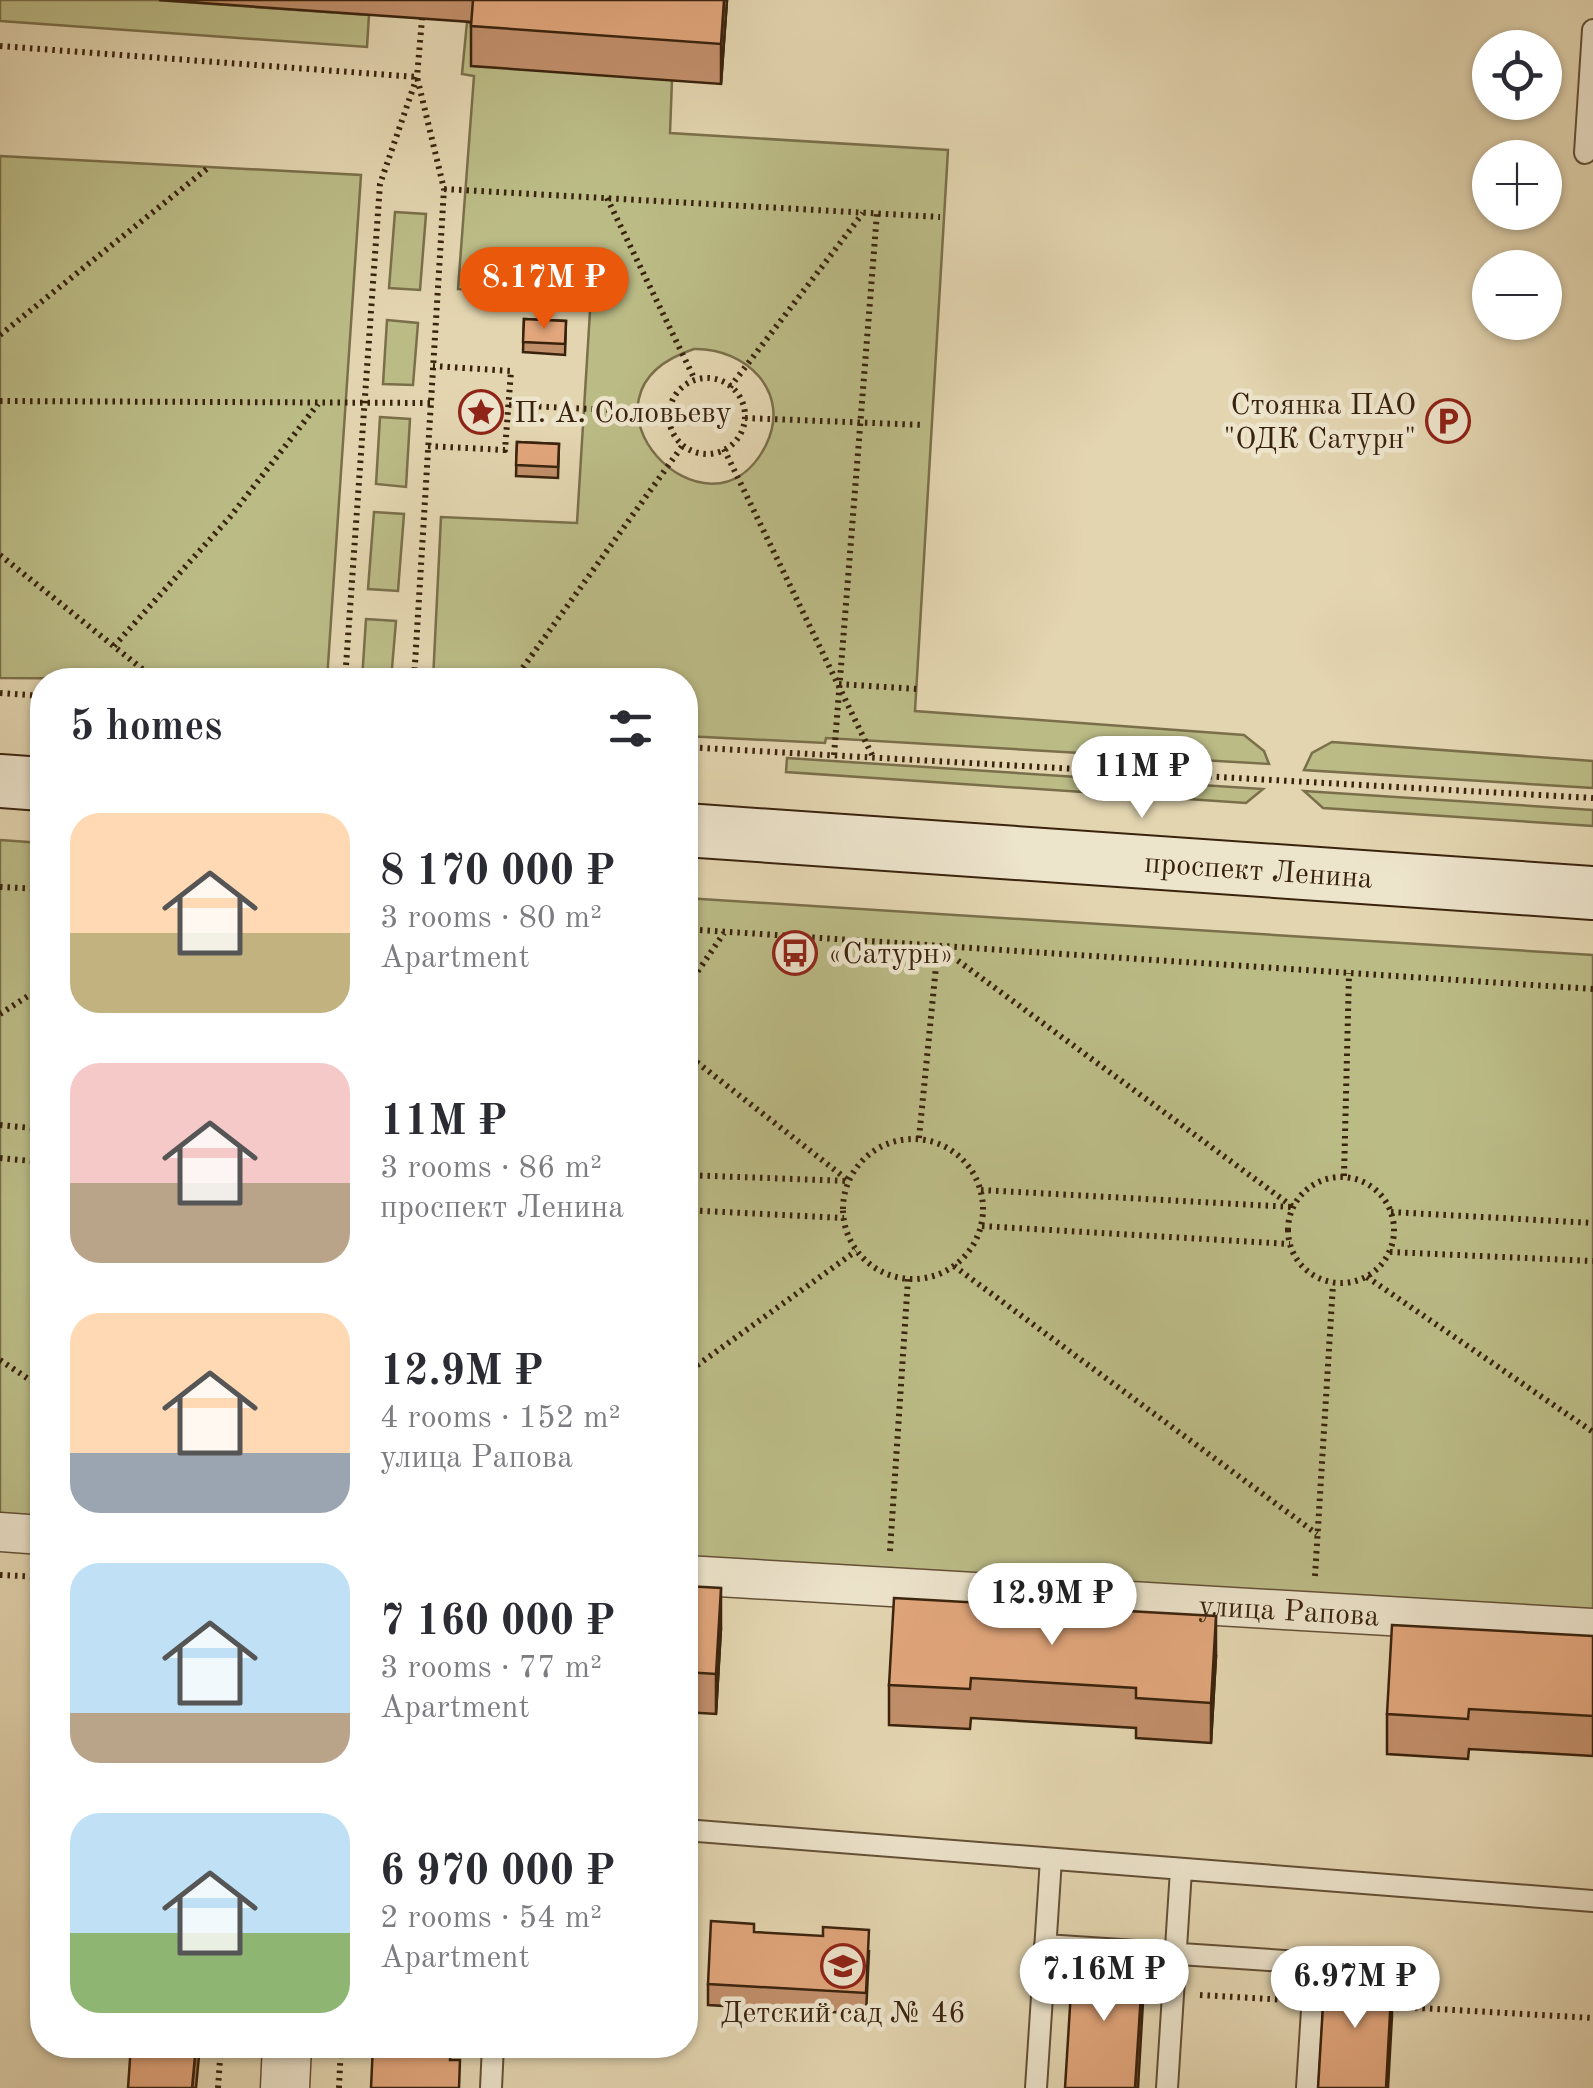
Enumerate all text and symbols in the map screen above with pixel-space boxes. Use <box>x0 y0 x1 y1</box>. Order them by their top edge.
map controls <box>1472 30 1562 340</box>
button: locate <box>1472 30 1562 120</box>
button: + <box>1472 140 1562 230</box>
pin: 8.17M ₽ <box>452 247 636 332</box>
button: − <box>1472 250 1562 340</box>
text: 8.17M ₽ <box>482 263 606 295</box>
place icon: П. А. Соловьеву <box>458 389 504 435</box>
place label: Стоянка ПАО "ОДК Сатурн" <box>1223 391 1416 455</box>
parking icon: Стоянка ПАО "ОДК Сатурн" <box>1425 398 1471 444</box>
place label: П. А. Соловьеву <box>514 399 732 429</box>
icon: filters <box>603 701 658 756</box>
text: 5 homes <box>70 707 222 749</box>
pin: 11M ₽ <box>1072 736 1212 821</box>
text: 11M ₽ <box>1093 752 1191 784</box>
street label: проспект Ленина <box>1143 849 1374 895</box>
text: 8 170 000 ₽ <box>380 852 615 894</box>
icon: home <box>150 853 270 973</box>
text: 3 rooms · 80 m² <box>380 903 602 935</box>
bus stop icon: «Сатурн» <box>772 930 818 976</box>
place label: «Сатурн» <box>828 940 954 970</box>
text: Apartment <box>380 943 530 975</box>
text: 11M ₽ <box>380 1102 507 1144</box>
icon: home <box>150 1103 270 1223</box>
text: 3 rooms · 86 m² <box>380 1153 602 1185</box>
text: проспект Ленина <box>380 1193 624 1225</box>
text: 12.9M ₽ <box>380 1352 543 1394</box>
icon: home <box>150 1353 270 1473</box>
text: 4 rooms · 152 m² <box>380 1403 621 1435</box>
text: улица Рапова <box>380 1443 573 1475</box>
pin: 12.9M ₽ <box>960 1563 1144 1648</box>
text: 12.9M ₽ <box>990 1579 1114 1611</box>
street label: улица Рапова <box>1198 1592 1380 1633</box>
text: 7 160 000 ₽ <box>380 1602 615 1644</box>
icon: home <box>150 1603 270 1723</box>
text: 3 rooms · 77 m² <box>380 1653 602 1685</box>
text: Apartment <box>380 1693 530 1725</box>
text: 6 970 000 ₽ <box>380 1852 615 1894</box>
icon: home <box>150 1853 270 1973</box>
text: 2 rooms · 54 m² <box>380 1903 602 1935</box>
pin: 7.16M ₽ <box>1012 1939 1196 2024</box>
text: Apartment <box>380 1943 530 1975</box>
school or university icon: Детский сад № 46 <box>820 1943 866 1989</box>
pin: 6.97M ₽ <box>1263 1946 1447 2031</box>
text: 7.16M ₽ <box>1042 1955 1166 1987</box>
text: 6.97M ₽ <box>1293 1962 1417 1994</box>
place label: Детский сад № 46 <box>720 1999 966 2029</box>

